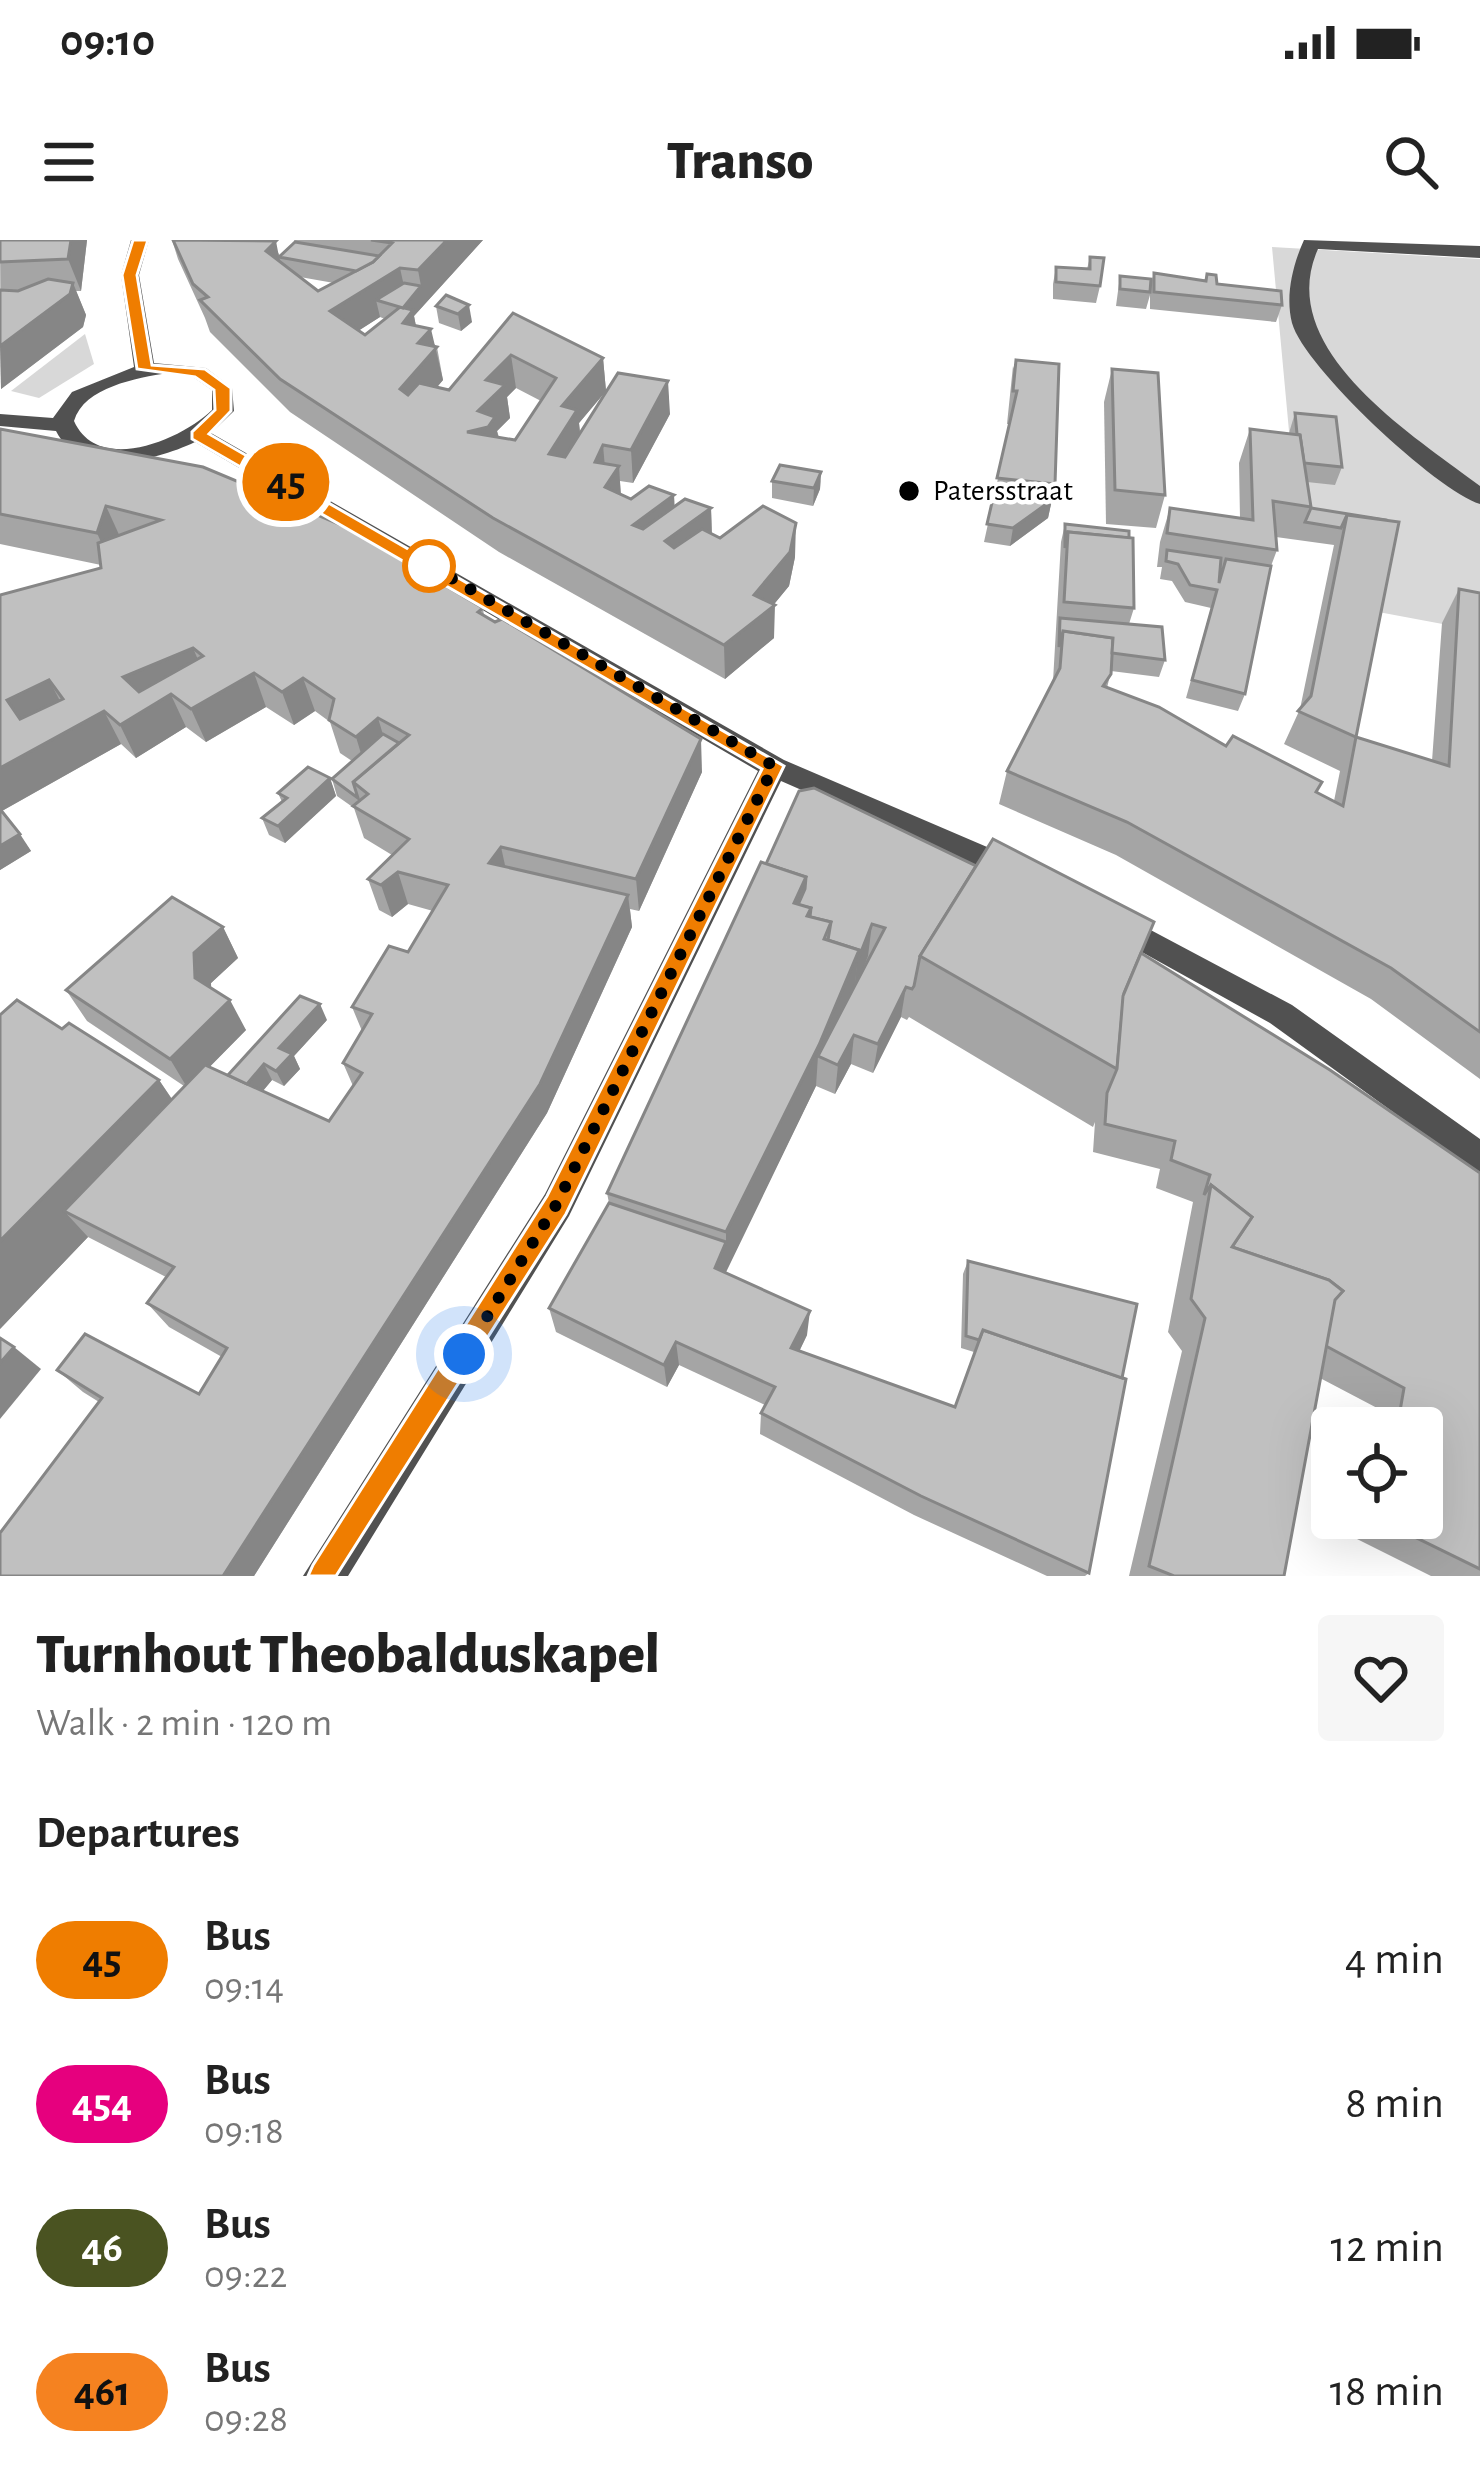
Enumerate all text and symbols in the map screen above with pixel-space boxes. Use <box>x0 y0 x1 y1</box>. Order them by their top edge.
text: 09:10 <box>60 19 155 64</box>
icon: menu <box>36 129 102 195</box>
icon: search <box>1378 129 1444 195</box>
text: Transo <box>667 135 813 189</box>
line badge: 45 <box>232 443 340 521</box>
text: 45 <box>266 461 306 503</box>
place label: Patersstraat <box>933 476 1073 506</box>
marker: Patersstraat <box>896 478 922 504</box>
unlabelled marker <box>404 541 454 591</box>
your location <box>434 1324 494 1384</box>
map controls <box>1311 1407 1443 1539</box>
button: locate <box>1311 1407 1443 1539</box>
button: heart <box>1318 1615 1444 1741</box>
text: Turnhout Theobalduskapel <box>36 1626 660 1683</box>
text: Walk · 2 min · 120 m <box>36 1704 332 1743</box>
text: Departures <box>36 1811 240 1856</box>
text: Bus <box>204 1914 271 1959</box>
text: 4 min <box>1345 1937 1444 1982</box>
text: 45 <box>82 1939 122 1981</box>
text: 09:14 <box>204 1968 284 2007</box>
text: Bus <box>204 2058 271 2103</box>
text: 8 min <box>1345 2081 1444 2126</box>
text: 454 <box>72 2083 132 2125</box>
text: 09:18 <box>204 2112 284 2151</box>
text: Bus <box>204 2202 271 2247</box>
text: 12 min <box>1331 2225 1444 2270</box>
text: 46 <box>81 2227 123 2269</box>
text: 09:22 <box>204 2256 287 2295</box>
text: Bus <box>204 2346 271 2391</box>
text: 18 min <box>1330 2369 1444 2414</box>
text: 461 <box>74 2371 130 2413</box>
text: 09:28 <box>204 2400 288 2439</box>

